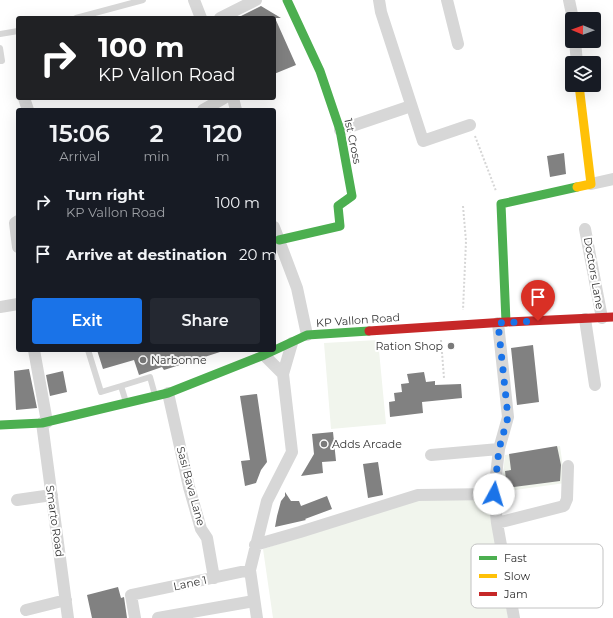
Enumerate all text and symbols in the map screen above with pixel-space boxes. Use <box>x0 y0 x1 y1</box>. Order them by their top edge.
north arrow <box>565 12 601 48</box>
map controls <box>565 12 601 92</box>
text: 100 m <box>98 30 184 64</box>
icon: right <box>32 32 84 84</box>
button: layers <box>565 56 601 92</box>
text: KP Vallon Road <box>98 64 236 86</box>
street label: 1st Cross <box>341 117 365 166</box>
text: 15:06 <box>50 119 110 148</box>
text: 2 <box>149 119 163 148</box>
text: 120 <box>203 119 242 148</box>
text: Arrival <box>59 148 100 164</box>
text: min <box>143 148 170 164</box>
text: m <box>216 148 230 164</box>
text: Turn right <box>66 185 145 204</box>
icon: right <box>32 191 54 213</box>
text: 100 m <box>215 193 260 212</box>
text: KP Vallon Road <box>66 204 165 220</box>
street label: Doctors Lane <box>581 236 607 311</box>
icon: arrive <box>32 243 54 265</box>
text: Arrive at destination <box>66 245 227 264</box>
text: 20 m <box>239 245 277 264</box>
pin <box>521 280 555 321</box>
icon: arrive <box>527 286 549 308</box>
button: Exit <box>32 298 142 344</box>
button: Share <box>150 298 260 344</box>
street label: KP Vallon Road <box>316 310 400 330</box>
place label: Ration Shop <box>375 339 443 353</box>
marker: Ration Shop <box>446 341 456 351</box>
place label: Narbonne <box>151 353 207 367</box>
marker: Narbonne <box>138 355 148 365</box>
place label: Adds Arcade <box>332 437 402 451</box>
marker: Adds Arcade <box>319 439 329 449</box>
street label: Sasi Bava Lane <box>174 445 208 527</box>
position arrow <box>473 473 515 515</box>
street label: Smarto Road <box>43 484 67 558</box>
legend <box>471 544 603 608</box>
text: Fast <box>504 551 528 565</box>
text: Slow <box>504 569 530 583</box>
street label: Lane 1 <box>172 573 208 593</box>
text: Jam <box>503 587 528 601</box>

